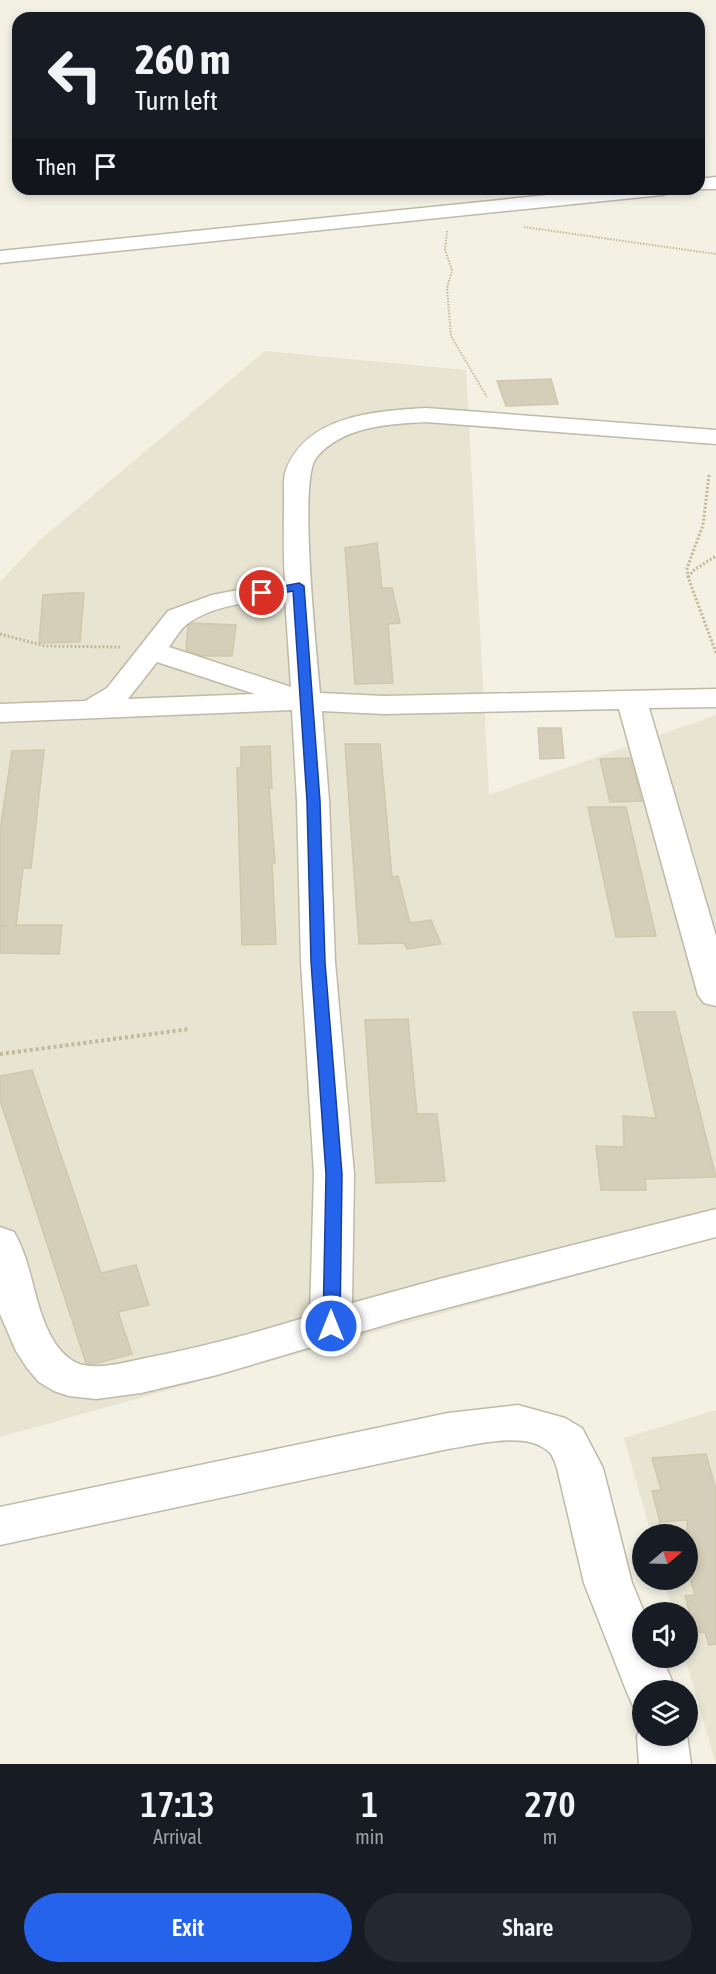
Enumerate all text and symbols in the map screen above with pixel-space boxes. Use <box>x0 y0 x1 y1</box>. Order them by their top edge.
text: 260 m <box>135 35 230 83</box>
icon: left <box>36 36 114 114</box>
text: Turn left <box>135 85 218 116</box>
icon: arrive <box>89 150 122 183</box>
text: Then <box>36 154 77 180</box>
pin <box>236 567 287 618</box>
icon: arrive <box>245 576 278 609</box>
position arrow <box>299 1294 363 1358</box>
north arrow <box>632 1524 698 1590</box>
map controls <box>632 1524 698 1746</box>
button: sound <box>632 1602 698 1668</box>
button: layers <box>632 1680 698 1746</box>
text: 17:13 <box>141 1783 215 1825</box>
text: 1 <box>361 1783 378 1825</box>
text: 270 <box>525 1783 575 1825</box>
text: Arrival <box>153 1825 202 1848</box>
text: min <box>355 1825 384 1848</box>
text: m <box>543 1825 557 1848</box>
button: Exit <box>24 1893 352 1962</box>
button: Share <box>364 1893 692 1962</box>

